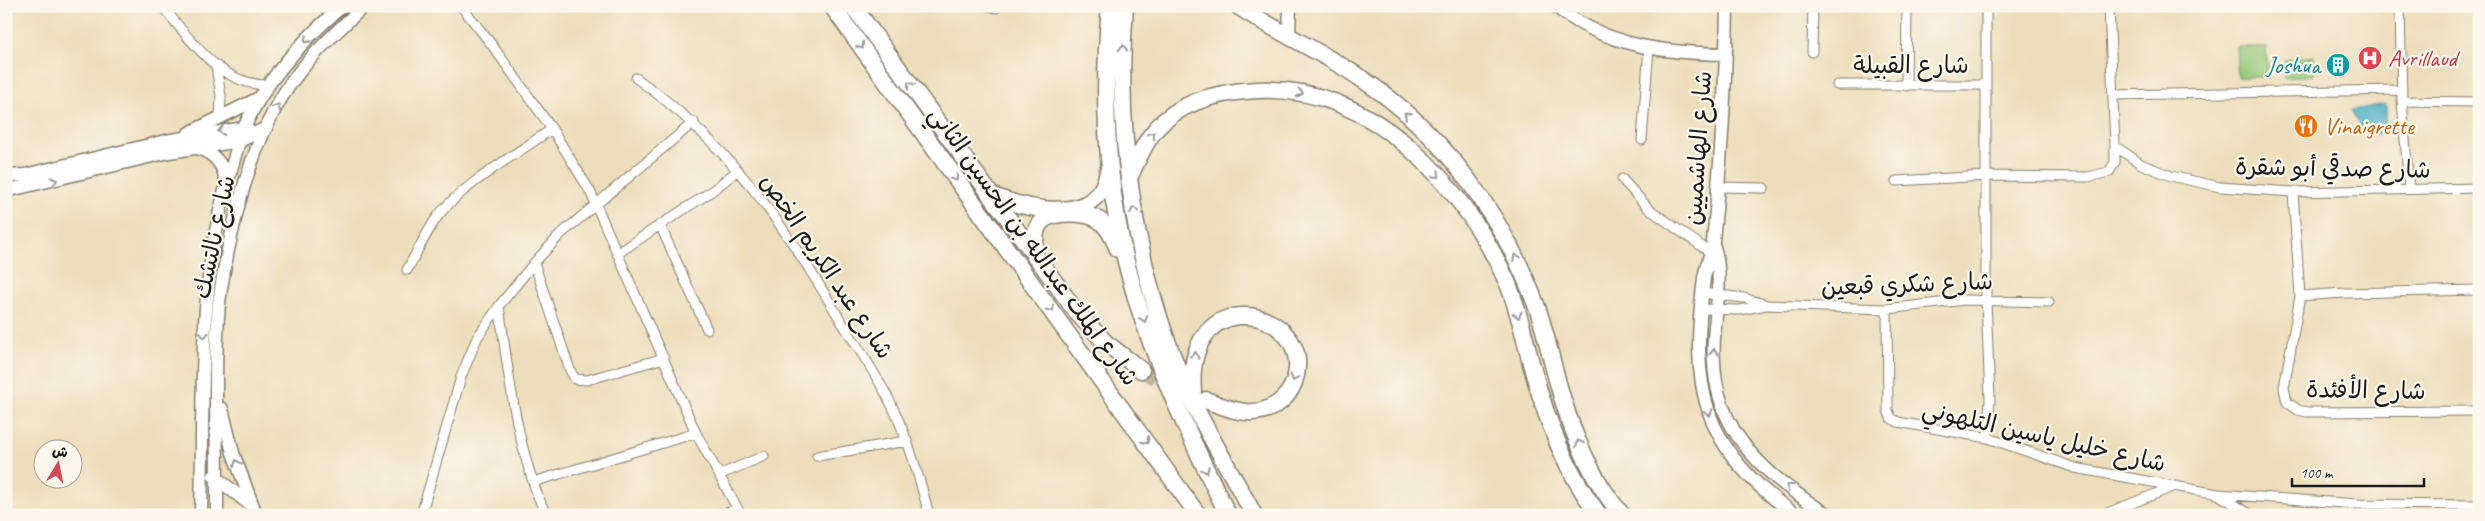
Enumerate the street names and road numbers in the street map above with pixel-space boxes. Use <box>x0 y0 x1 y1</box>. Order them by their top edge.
street label: شارع القبيلة <box>1853 50 1969 82</box>
street label: شارع الهاشميين <box>1678 70 1720 226</box>
street label: شارع الملك عبدالله بن الحسين الثاني <box>918 100 1146 395</box>
street label: شارع صدقي أبو شقرة <box>2235 150 2431 187</box>
street label: شارع عبد الكريم الخص <box>751 168 900 366</box>
street label: شارع نالتشك <box>186 172 244 302</box>
street label: شارع شكري قبعين <box>1821 266 1994 304</box>
street label: شارع الأفئدة <box>2306 372 2426 408</box>
street label: شارع خليل ياسين التلهوني <box>1918 393 2169 484</box>

